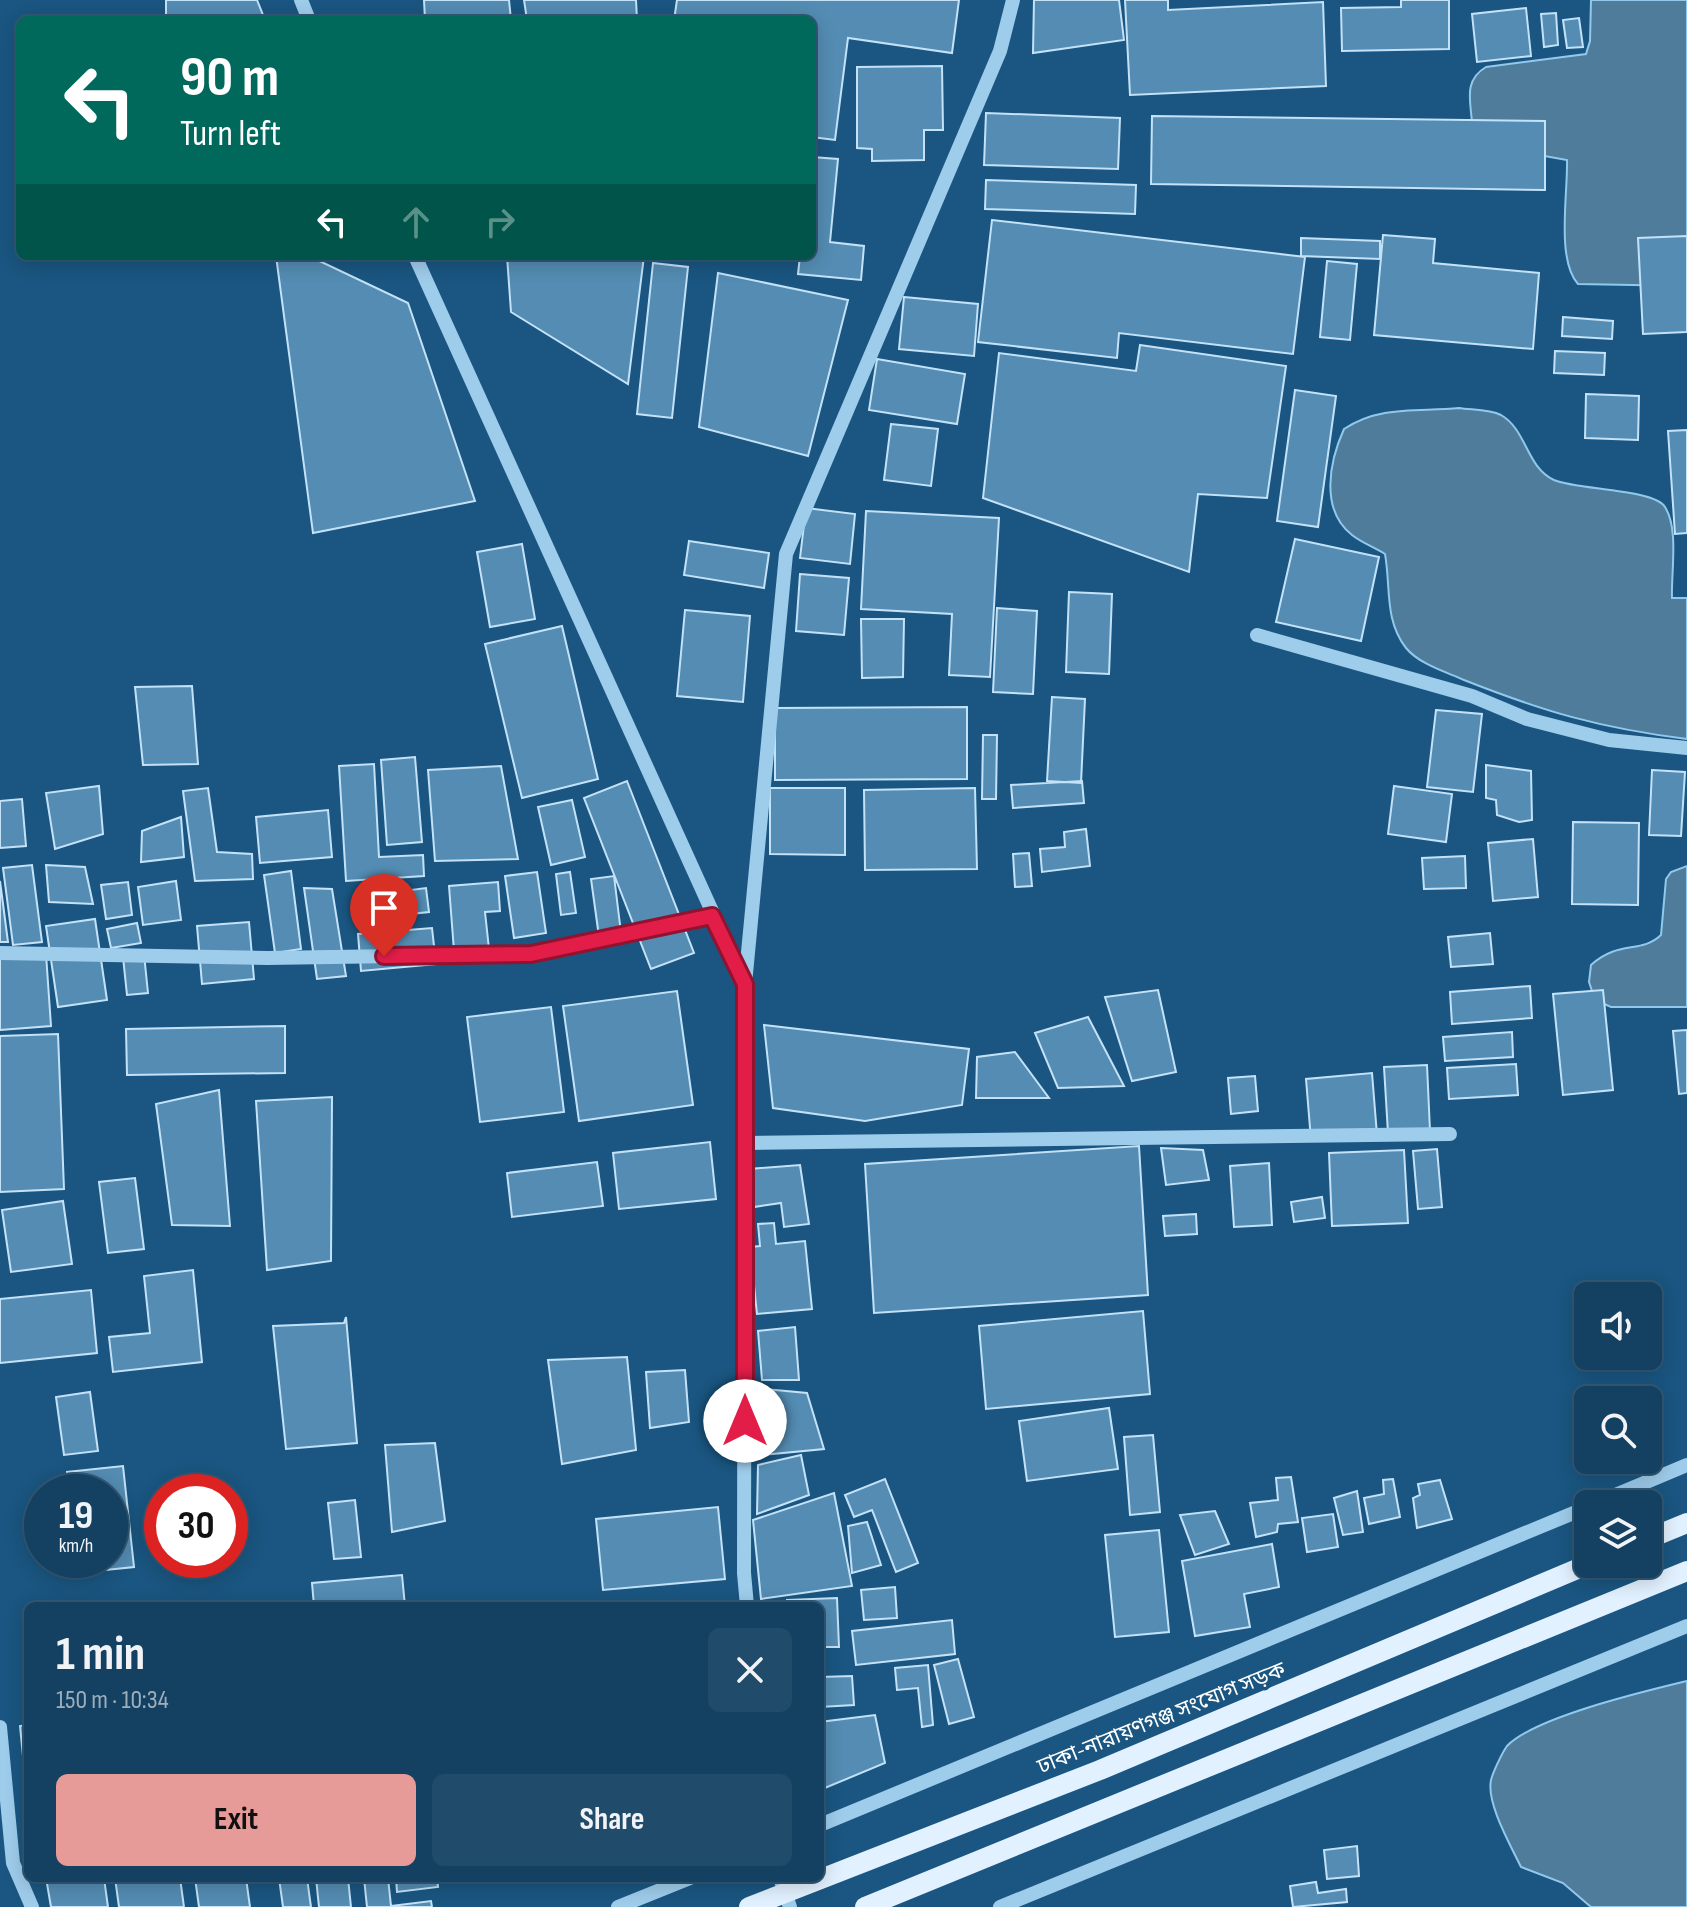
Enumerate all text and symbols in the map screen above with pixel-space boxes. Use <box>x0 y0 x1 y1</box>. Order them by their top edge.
text: 90 m <box>180 45 279 112</box>
icon: left <box>48 48 152 152</box>
text: Turn left <box>180 113 281 156</box>
icon: left <box>310 200 354 244</box>
icon: ahead <box>394 200 438 244</box>
icon: right <box>478 200 522 244</box>
pin <box>350 874 418 956</box>
icon: arrive <box>362 886 406 930</box>
map controls <box>1574 1282 1662 1578</box>
button: sound <box>1574 1282 1662 1370</box>
position arrow <box>703 1379 787 1463</box>
button: search <box>1574 1386 1662 1474</box>
speed limit sign: 30 <box>144 1474 248 1578</box>
button: layers <box>1574 1490 1662 1578</box>
text: 19 <box>59 1492 93 1540</box>
text: km/h <box>59 1534 93 1558</box>
text: 1 min <box>56 1626 145 1683</box>
button: close <box>708 1628 792 1712</box>
street label: ঢাকা-নারায়ণগঞ্জ সংযোগ সড়ক <box>1033 1656 1290 1781</box>
text: 150 m · 10:34 <box>56 1685 169 1716</box>
button: Exit <box>56 1774 416 1866</box>
button: Share <box>432 1774 792 1866</box>

